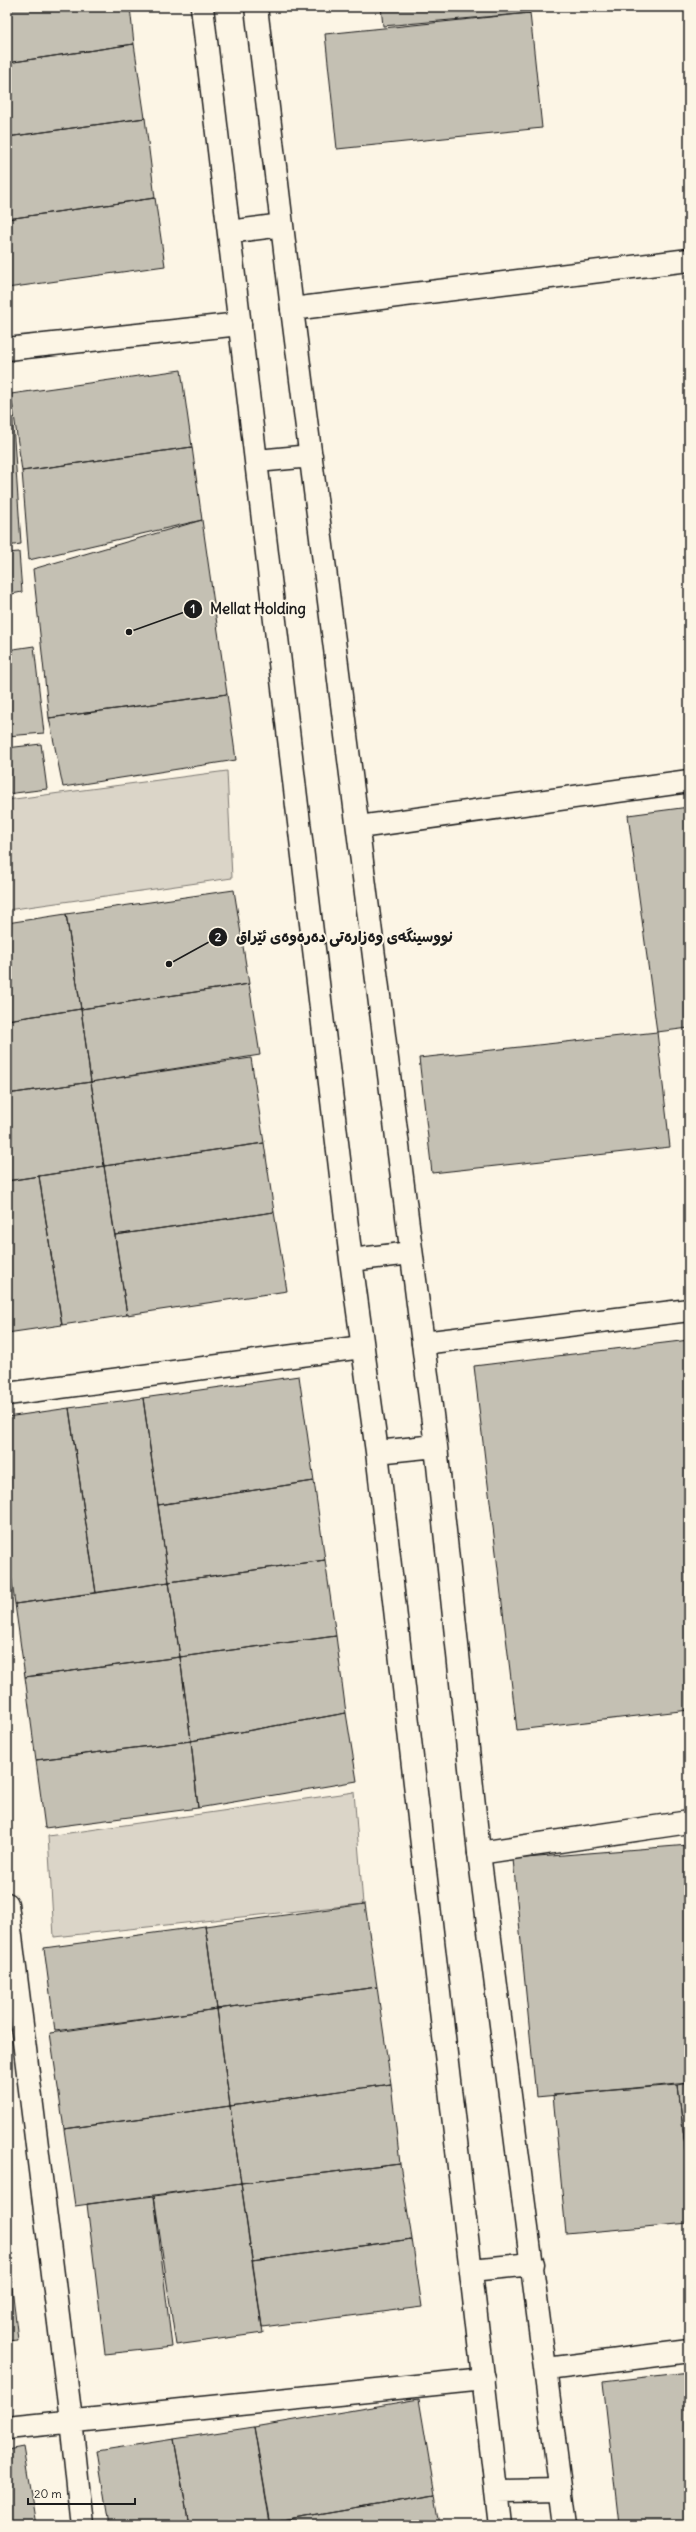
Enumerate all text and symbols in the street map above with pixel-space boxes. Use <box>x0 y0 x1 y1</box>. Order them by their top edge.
callout: Mellat Holding <box>183 596 314 623</box>
text: Mellat Holding <box>210 599 306 619</box>
text: 1 <box>191 601 195 616</box>
callout: نووسینگەی وەزارەتی دەرەوەی ئێراق <box>208 924 462 951</box>
text: نووسینگەی وەزارەتی دەرەوەی ئێراق <box>236 927 454 947</box>
text: 2 <box>215 929 222 944</box>
scale bar <box>28 2480 135 2506</box>
text: 20 m <box>34 2486 62 2501</box>

